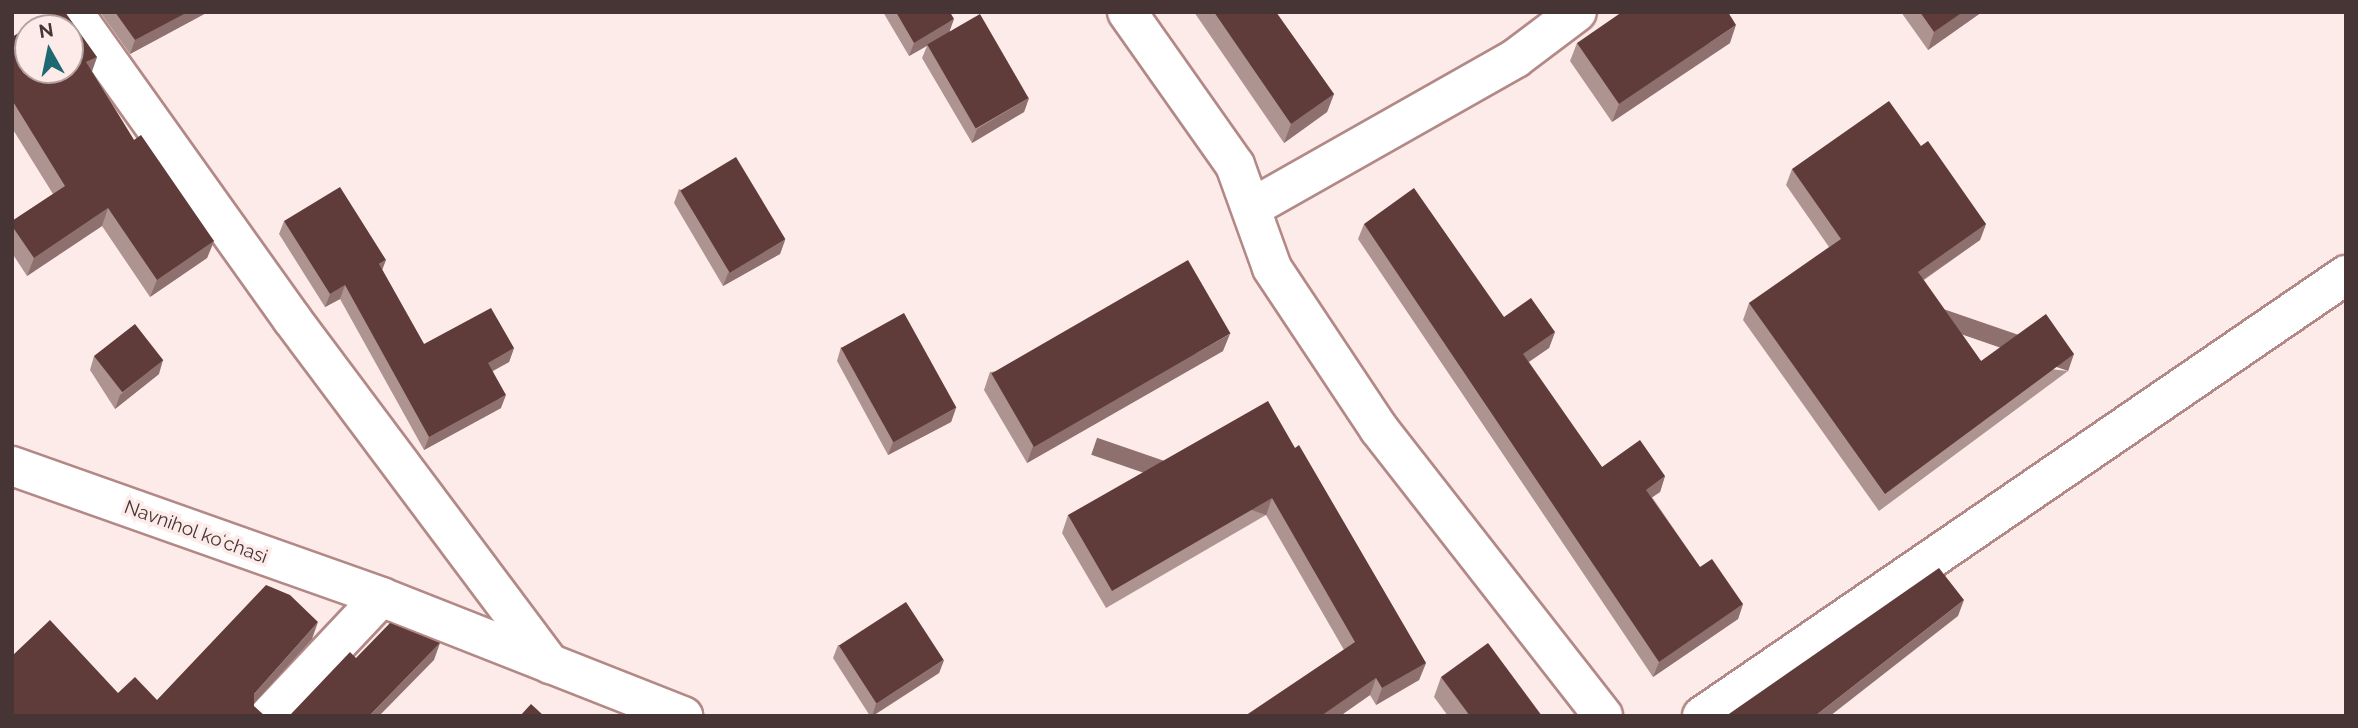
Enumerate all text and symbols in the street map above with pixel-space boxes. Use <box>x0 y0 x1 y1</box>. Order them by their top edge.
north arrow <box>14 14 84 84</box>
text: N <box>37 18 55 42</box>
street label: Navnihol koʻchasi <box>121 495 271 569</box>

